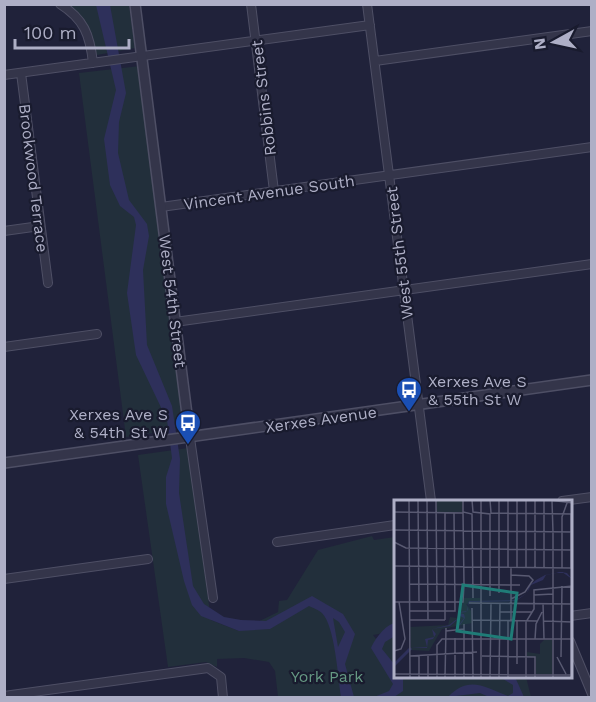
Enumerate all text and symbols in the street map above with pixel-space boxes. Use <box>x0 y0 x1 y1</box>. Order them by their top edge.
scale bar <box>15 12 129 50</box>
north arrow <box>524 12 584 72</box>
text: 100 m <box>24 22 77 43</box>
text: N <box>529 37 550 51</box>
street label: Robbins Street <box>247 39 280 157</box>
street label: Brookwood Terrace <box>15 103 52 253</box>
street label: Vincent Avenue South <box>182 171 356 214</box>
street label: West 55th Street <box>382 185 417 320</box>
street label: West 54th Street <box>155 233 190 369</box>
place label: Xerxes Ave S & 55th St W <box>428 372 527 409</box>
bus stop icon: Xerxes Ave S & 55th St W <box>394 375 424 413</box>
street label: Xerxes Avenue <box>264 402 378 437</box>
place label: Xerxes Ave S & 54th St W <box>69 405 168 442</box>
bus stop icon: Xerxes Ave S & 54th St W <box>173 408 203 446</box>
inset map <box>394 500 572 678</box>
park label: York Park <box>291 667 363 686</box>

